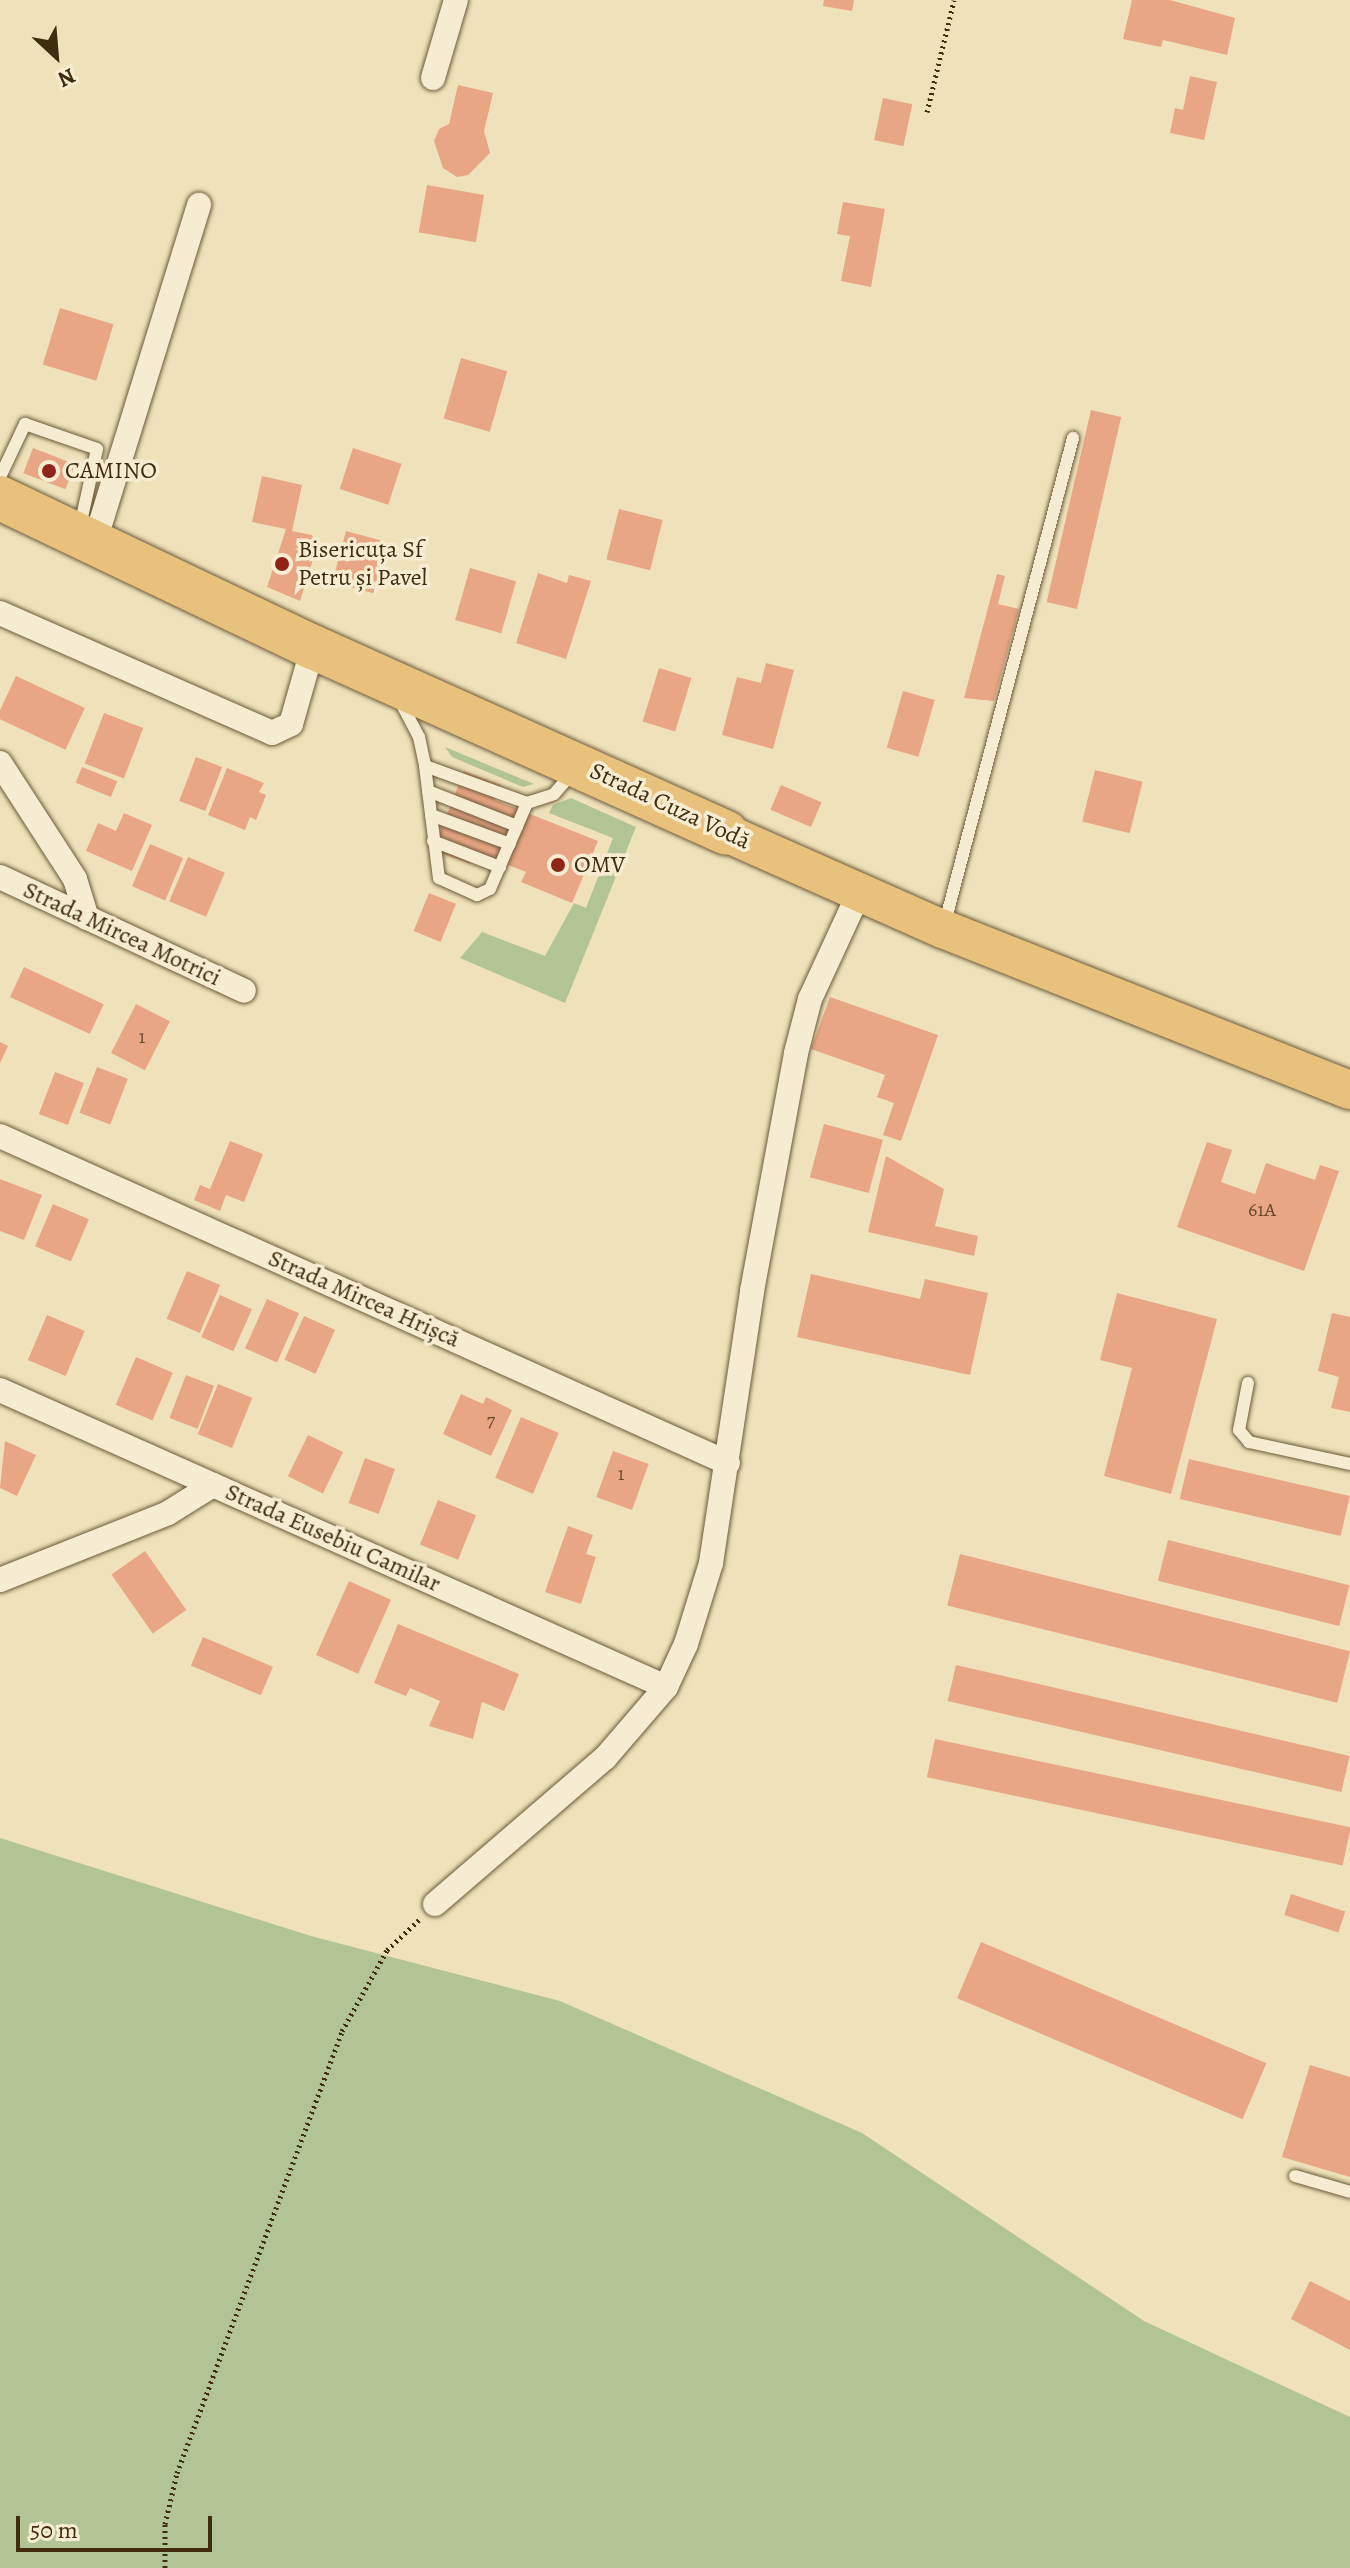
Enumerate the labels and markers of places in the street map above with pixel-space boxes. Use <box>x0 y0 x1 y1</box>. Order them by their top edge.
place label: CAMINO <box>65 457 157 485</box>
marker: CAMINO <box>40 462 58 480</box>
place label: Bisericuța Sf Petru și Pavel <box>298 536 427 592</box>
marker: Bisericuța Sf Petru și Pavel <box>273 555 291 573</box>
place label: OMV <box>574 851 625 879</box>
marker: OMV <box>549 856 567 874</box>

